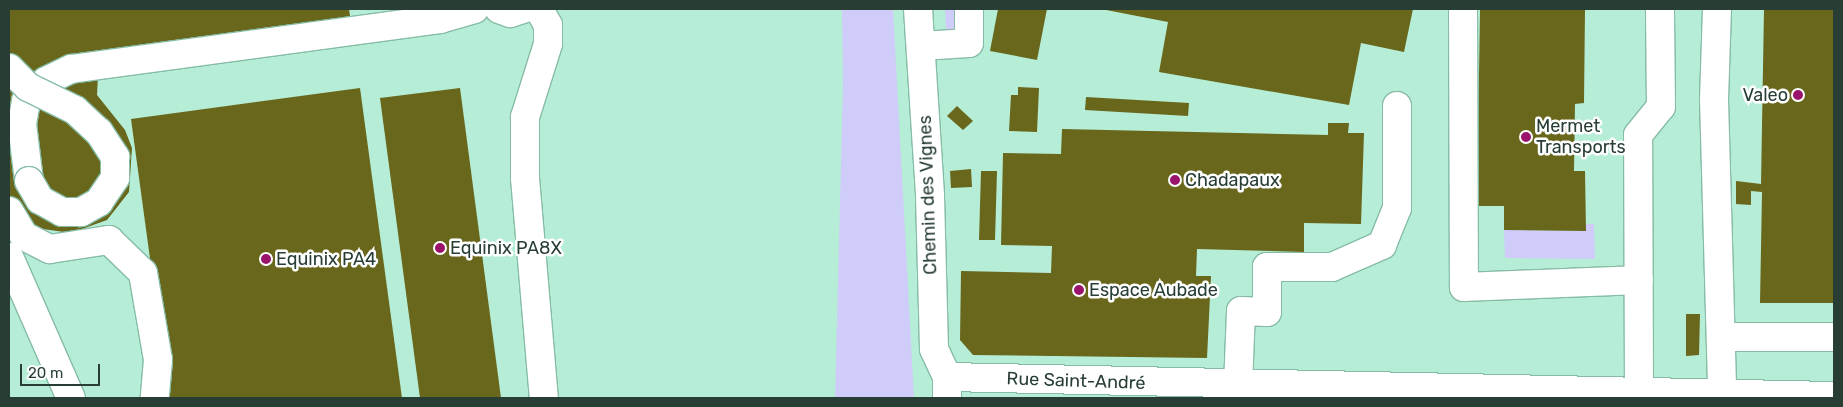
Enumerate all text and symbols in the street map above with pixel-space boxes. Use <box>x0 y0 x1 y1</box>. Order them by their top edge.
place label: Valeo <box>1743 84 1788 106</box>
marker: Valeo <box>1792 89 1804 101</box>
street label: Chemin des Vignes <box>914 115 942 275</box>
place label: Mermet Transports <box>1536 116 1626 158</box>
marker: Mermet Transports <box>1520 131 1532 143</box>
place label: Chadapaux <box>1185 169 1280 191</box>
marker: Chadapaux <box>1169 174 1181 186</box>
place label: Equinix PA8X <box>450 237 562 259</box>
marker: Equinix PA8X <box>434 242 446 254</box>
place label: Equinix PA4 <box>276 248 376 270</box>
marker: Equinix PA4 <box>260 253 272 265</box>
place label: Espace Aubade <box>1089 279 1218 301</box>
marker: Espace Aubade <box>1073 284 1085 296</box>
scale bar <box>22 354 102 386</box>
text: 20 m <box>28 364 63 382</box>
street label: Rue Saint-André <box>1006 368 1146 394</box>

